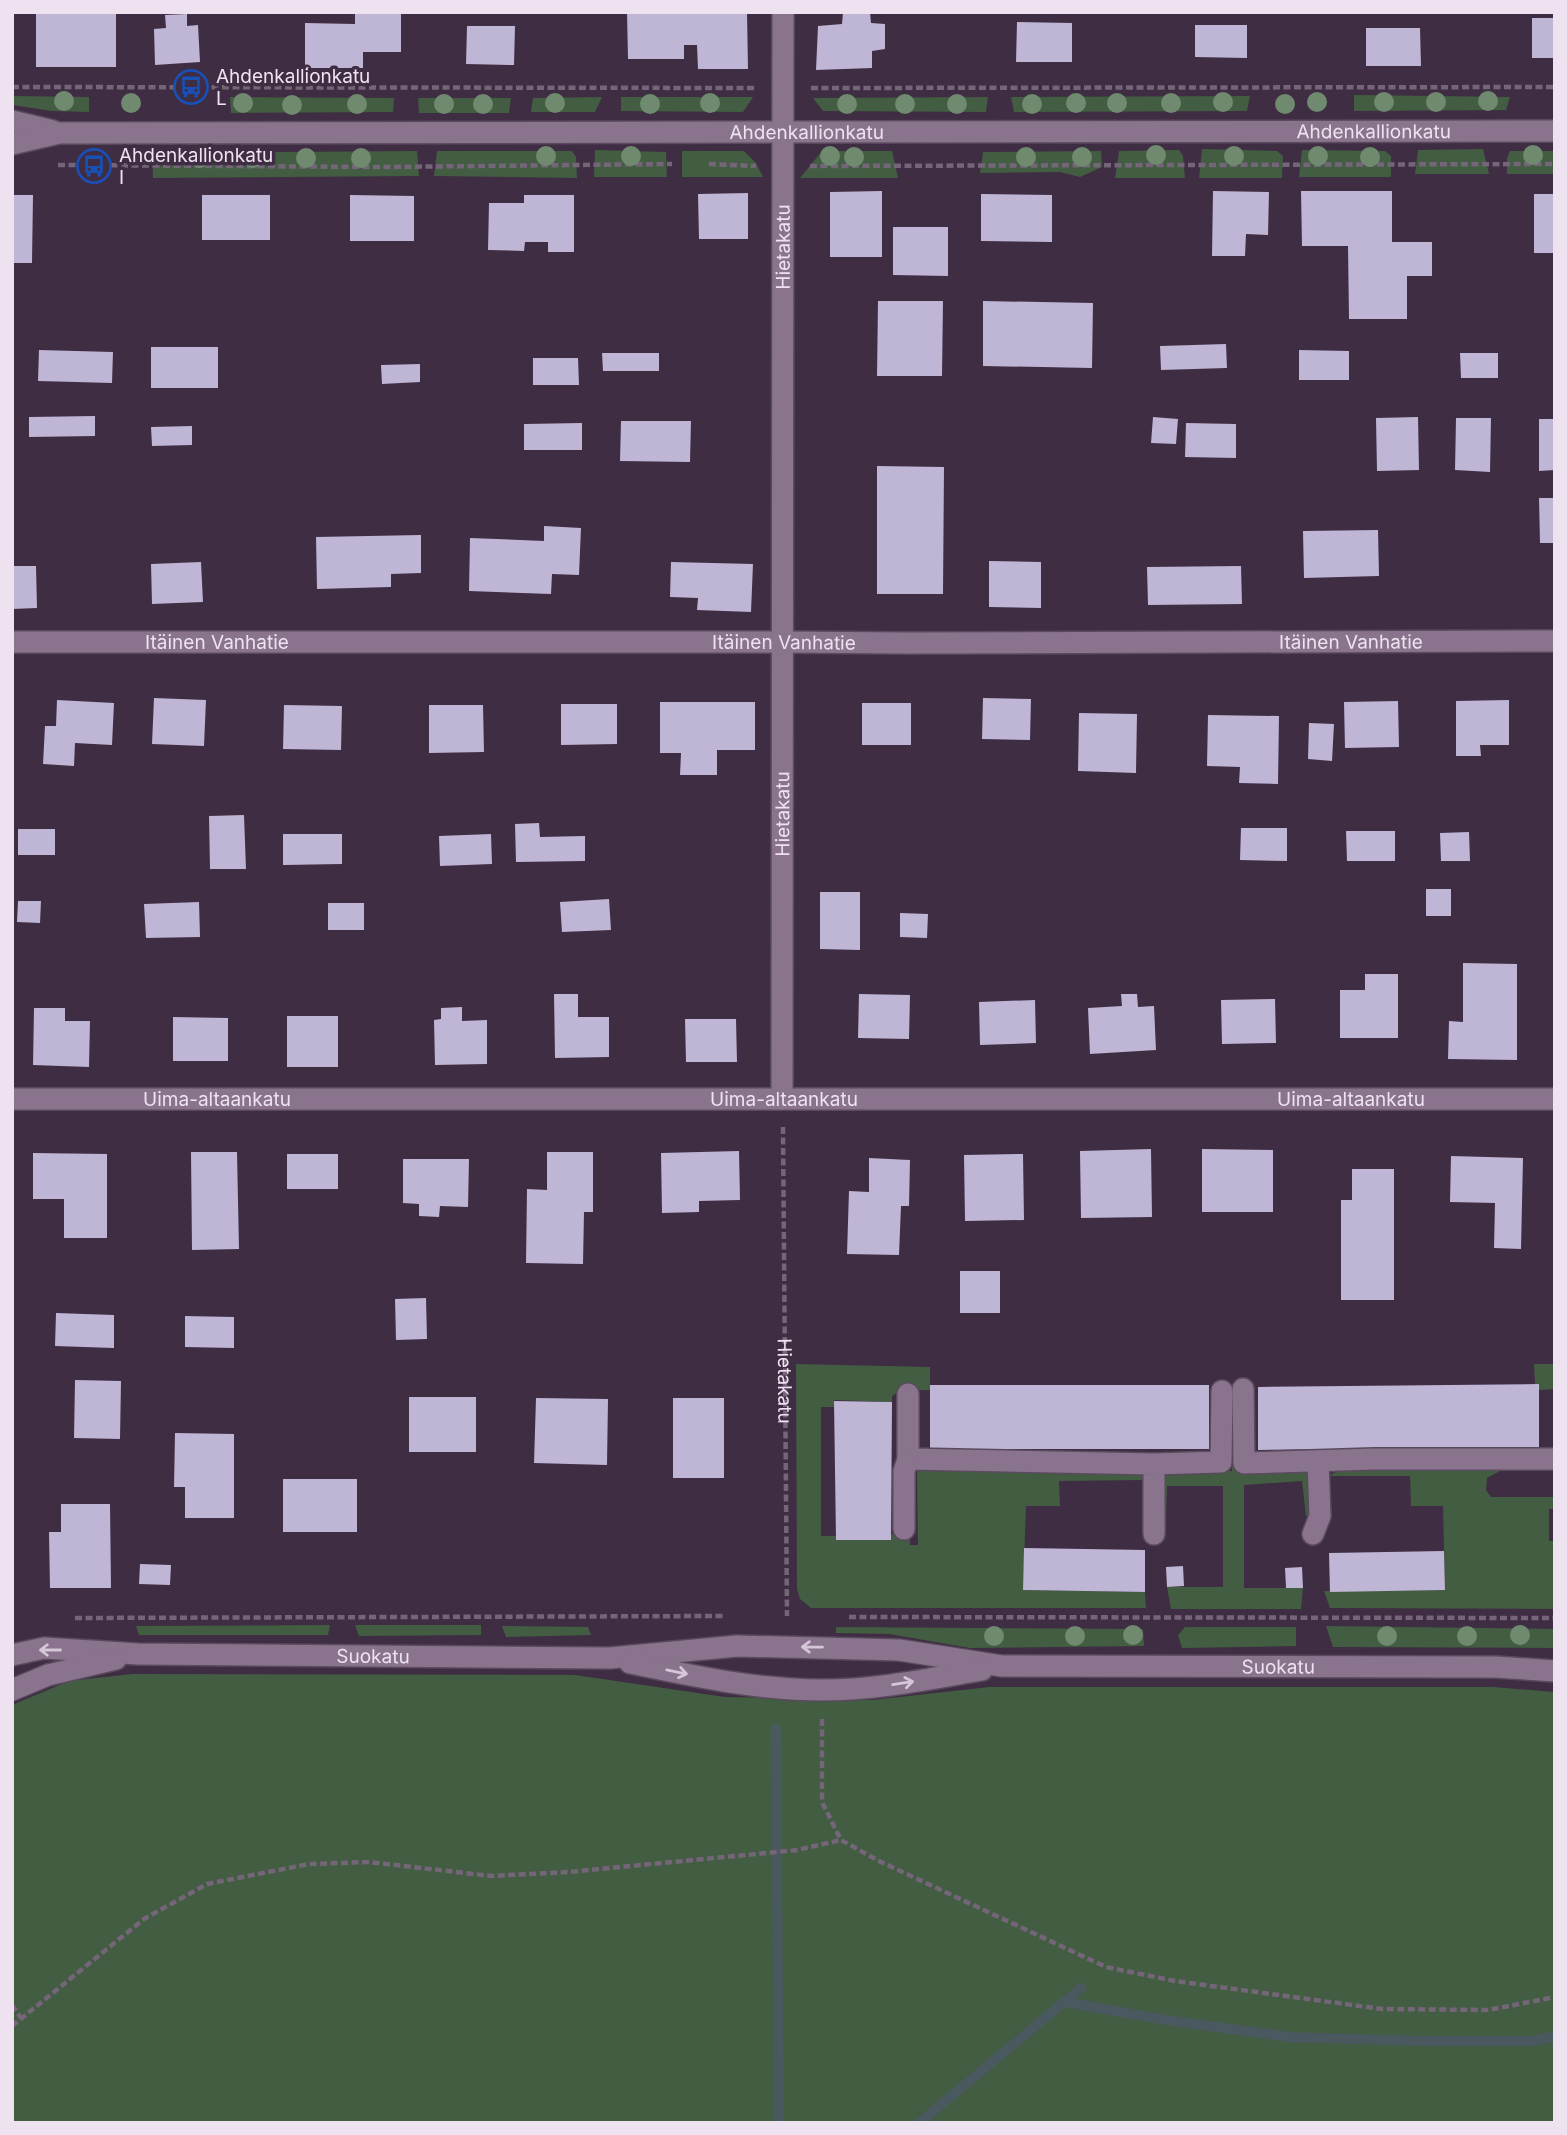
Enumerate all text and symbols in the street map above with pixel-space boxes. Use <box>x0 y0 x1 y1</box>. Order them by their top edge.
place label: Ahdenkallionkatu L <box>216 65 370 110</box>
bus stop icon: Ahdenkallionkatu L <box>172 68 210 106</box>
street label: Ahdenkallionkatu <box>729 120 884 144</box>
street label: Ahdenkallionkatu <box>1296 120 1451 143</box>
place label: Ahdenkallionkatu I <box>119 144 273 189</box>
bus stop icon: Ahdenkallionkatu I <box>75 147 113 185</box>
street label: Hietakatu <box>771 204 794 290</box>
street label: Itäinen Vanhatie <box>712 630 856 654</box>
street label: Itäinen Vanhatie <box>1279 630 1423 653</box>
street label: Itäinen Vanhatie <box>145 631 289 654</box>
street label: Hietakatu <box>771 771 794 857</box>
street label: Uima-altaankatu <box>143 1088 291 1111</box>
street label: Uima-altaankatu <box>710 1088 858 1111</box>
street label: Uima-altaankatu <box>1277 1088 1425 1111</box>
street label: Hietakatu <box>773 1338 797 1424</box>
one-way arrow <box>801 1640 824 1654</box>
one-way arrow <box>39 1643 62 1656</box>
street label: Suokatu <box>336 1644 410 1668</box>
street label: Suokatu <box>1241 1655 1315 1678</box>
one-way arrow <box>665 1666 688 1680</box>
one-way arrow <box>891 1676 913 1689</box>

